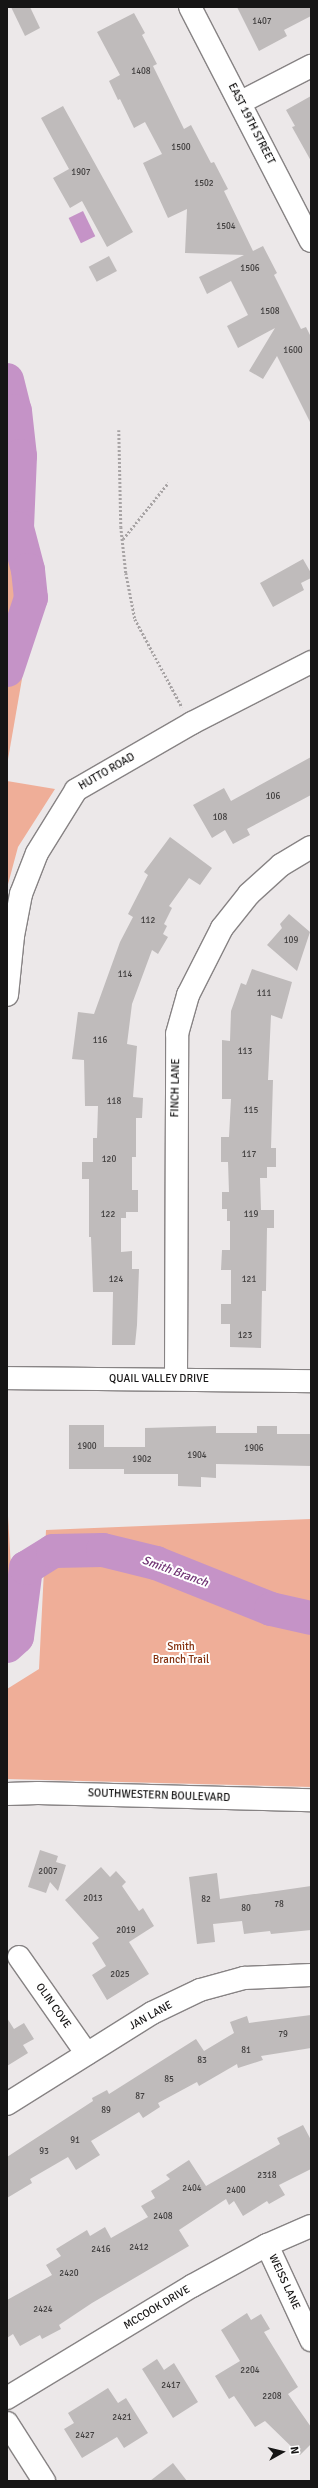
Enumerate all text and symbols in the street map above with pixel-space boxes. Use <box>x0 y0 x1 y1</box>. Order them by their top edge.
house number: 1407 <box>252 17 272 27</box>
house number: 1408 <box>131 67 151 77</box>
street label: EAST 19TH STREET <box>225 81 277 167</box>
house number: 1500 <box>171 143 191 153</box>
house number: 1907 <box>71 168 91 178</box>
house number: 1502 <box>194 179 214 189</box>
house number: 1504 <box>216 222 236 232</box>
house number: 1506 <box>240 264 260 274</box>
house number: 1508 <box>260 307 280 317</box>
house number: 1600 <box>283 346 303 356</box>
street label: HUTTO ROAD <box>77 751 137 793</box>
house number: 106 <box>266 792 280 802</box>
house number: 108 <box>213 813 227 823</box>
house number: 112 <box>141 916 155 926</box>
house number: 109 <box>284 936 298 946</box>
house number: 114 <box>118 970 132 980</box>
house number: 111 <box>257 989 271 999</box>
house number: 116 <box>93 1036 107 1046</box>
house number: 113 <box>238 1047 252 1057</box>
street label: FINCH LANE <box>169 1058 183 1118</box>
house number: 118 <box>107 1097 121 1107</box>
house number: 115 <box>244 1106 258 1116</box>
house number: 117 <box>242 1150 256 1160</box>
house number: 120 <box>102 1155 116 1165</box>
house number: 122 <box>101 1210 115 1220</box>
house number: 119 <box>244 1210 258 1220</box>
house number: 124 <box>109 1275 123 1285</box>
house number: 121 <box>242 1275 256 1285</box>
house number: 123 <box>238 1331 252 1341</box>
street label: QUAIL VALLEY DRIVE <box>109 1372 209 1386</box>
house number: 1900 <box>77 1442 97 1452</box>
house number: 1906 <box>244 1444 264 1454</box>
house number: 1904 <box>187 1451 207 1461</box>
house number: 1902 <box>132 1455 152 1465</box>
water label: Smith Branch <box>140 1553 210 1591</box>
park label: Smith Branch Trail <box>153 1641 209 1667</box>
street label: SOUTHWESTERN BOULEVARD <box>88 1787 230 1805</box>
house number: 2007 <box>38 1867 58 1877</box>
house number: 2013 <box>83 1894 103 1904</box>
house number: 82 <box>201 1895 211 1905</box>
house number: 78 <box>274 1900 284 1910</box>
house number: 80 <box>241 1904 251 1914</box>
house number: 2019 <box>116 1926 136 1936</box>
house number: 2025 <box>110 1970 130 1980</box>
street label: OLIN COVE <box>33 1981 73 2031</box>
street label: JAN LANE <box>127 1999 175 2033</box>
house number: 79 <box>278 2030 288 2040</box>
house number: 81 <box>241 2046 251 2056</box>
house number: 83 <box>197 2056 207 2066</box>
house number: 85 <box>164 2075 174 2085</box>
house number: 87 <box>135 2092 145 2102</box>
house number: 89 <box>101 2106 111 2116</box>
house number: 91 <box>70 2136 80 2146</box>
house number: 93 <box>39 2147 49 2157</box>
house number: 2318 <box>257 2171 277 2181</box>
house number: 2404 <box>182 2184 202 2194</box>
house number: 2400 <box>226 2186 246 2196</box>
house number: 2408 <box>153 2212 173 2222</box>
house number: 2412 <box>129 2243 149 2253</box>
house number: 2416 <box>91 2245 111 2255</box>
street label: WEISS LANE <box>265 2252 303 2312</box>
house number: 2420 <box>59 2269 79 2279</box>
street label: MCCOOK DRIVE <box>121 2283 193 2333</box>
house number: 2424 <box>33 2305 53 2315</box>
house number: 2204 <box>240 2366 260 2376</box>
house number: 2417 <box>161 2381 181 2391</box>
house number: 2208 <box>262 2392 282 2402</box>
house number: 2421 <box>112 2413 132 2423</box>
house number: 2427 <box>75 2431 95 2441</box>
north arrow <box>262 2432 302 2472</box>
text: N <box>287 2446 301 2455</box>

